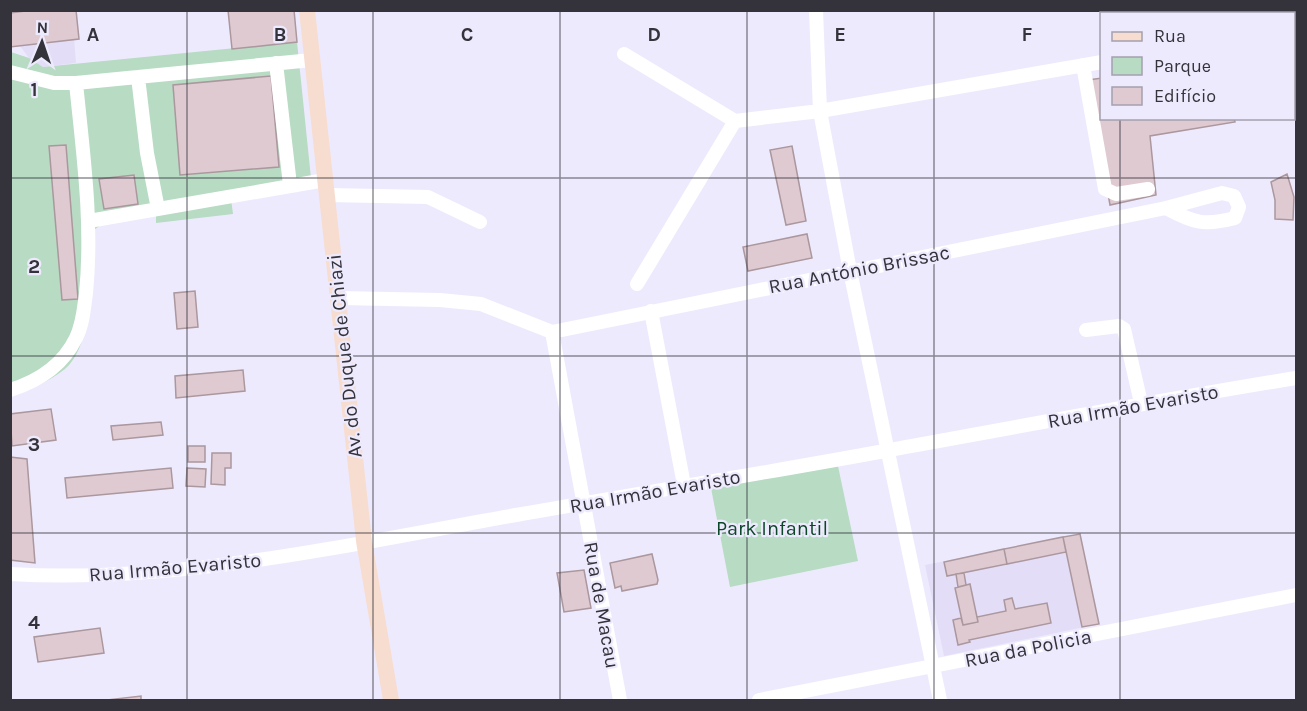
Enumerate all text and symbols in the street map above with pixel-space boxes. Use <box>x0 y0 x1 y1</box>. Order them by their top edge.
north arrow <box>12 12 72 72</box>
legend <box>1100 12 1295 120</box>
text: N <box>36 18 49 37</box>
text: A <box>87 23 100 46</box>
text: B <box>274 23 286 46</box>
text: C <box>461 23 473 46</box>
text: D <box>647 23 661 46</box>
text: E <box>834 23 846 46</box>
text: F <box>1022 23 1033 46</box>
text: Rua <box>1154 25 1186 47</box>
text: Parque <box>1154 55 1211 77</box>
text: 1 <box>30 78 38 101</box>
text: Edifício <box>1154 85 1216 107</box>
street label: Rua António Brissac <box>767 241 952 298</box>
street label: Av. do Duque de Chiazi <box>322 253 367 459</box>
text: 2 <box>28 255 40 278</box>
street label: Rua Irmão Evaristo <box>1046 380 1220 433</box>
text: 3 <box>28 433 40 456</box>
street label: Rua Irmão Evaristo <box>568 465 742 518</box>
park label: Park Infantil <box>716 517 828 540</box>
street label: Rua de Macau <box>579 540 624 670</box>
street label: Rua Irmão Evaristo <box>88 549 262 586</box>
text: 4 <box>28 611 40 634</box>
street label: Rua da Policia <box>963 625 1093 672</box>

